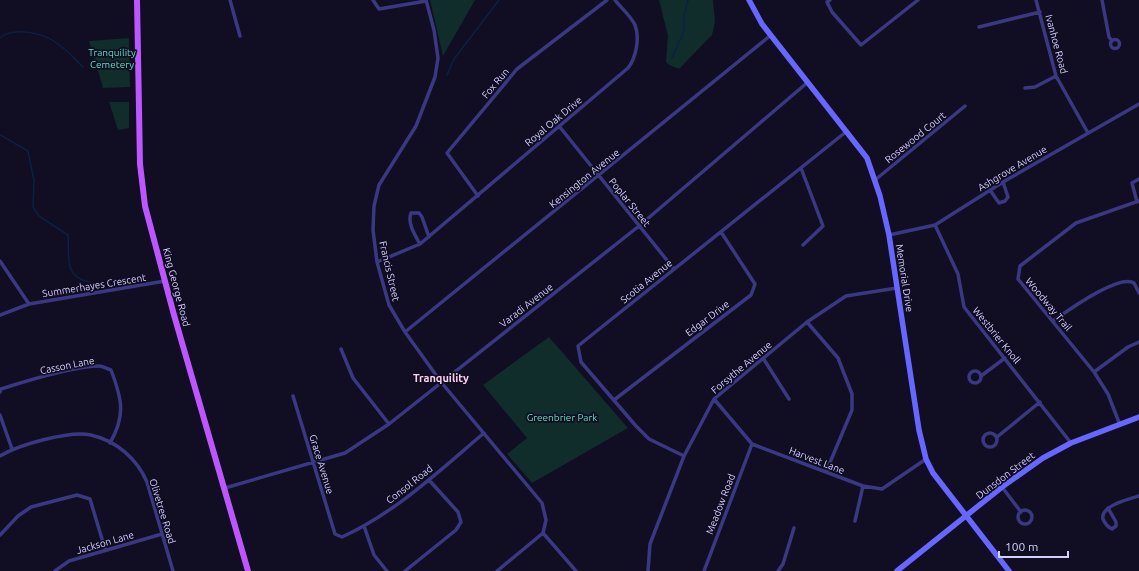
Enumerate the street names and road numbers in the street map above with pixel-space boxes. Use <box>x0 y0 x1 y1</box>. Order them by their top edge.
street label: Ivanhoe Road <box>1043 13 1070 75</box>
street label: Fox Run <box>480 66 511 101</box>
street label: Royal Oak Drive <box>523 94 584 148</box>
street label: Rosewood Court <box>883 110 948 165</box>
street label: Ashgrove Avenue <box>976 144 1049 193</box>
street label: Kensington Avenue <box>547 147 622 210</box>
street label: Poplar Street <box>607 176 653 229</box>
street label: Francis Street <box>377 240 402 302</box>
street label: Memorial Drive <box>894 243 915 313</box>
street label: King George Road <box>161 247 192 328</box>
street label: Scotia Avenue <box>618 257 674 306</box>
street label: Summerhayes Crescent <box>41 272 147 299</box>
street label: Woodway Trail <box>1023 276 1074 333</box>
street label: Varadi Avenue <box>498 281 555 330</box>
street label: Edgar Drive <box>683 298 731 338</box>
street label: Westbrier Knoll <box>970 305 1023 366</box>
street label: Forsythe Avenue <box>709 339 774 396</box>
street label: Casson Lane <box>39 355 95 376</box>
street label: Grace Avenue <box>307 433 336 495</box>
street label: Harvest Lane <box>788 445 846 476</box>
street label: Dunsdon Street <box>974 450 1037 501</box>
street label: Consol Road <box>384 463 435 506</box>
street label: Meadow Road <box>704 472 737 536</box>
street label: Olivetree Road <box>147 477 178 545</box>
street label: Jackson Lane <box>75 529 135 556</box>

